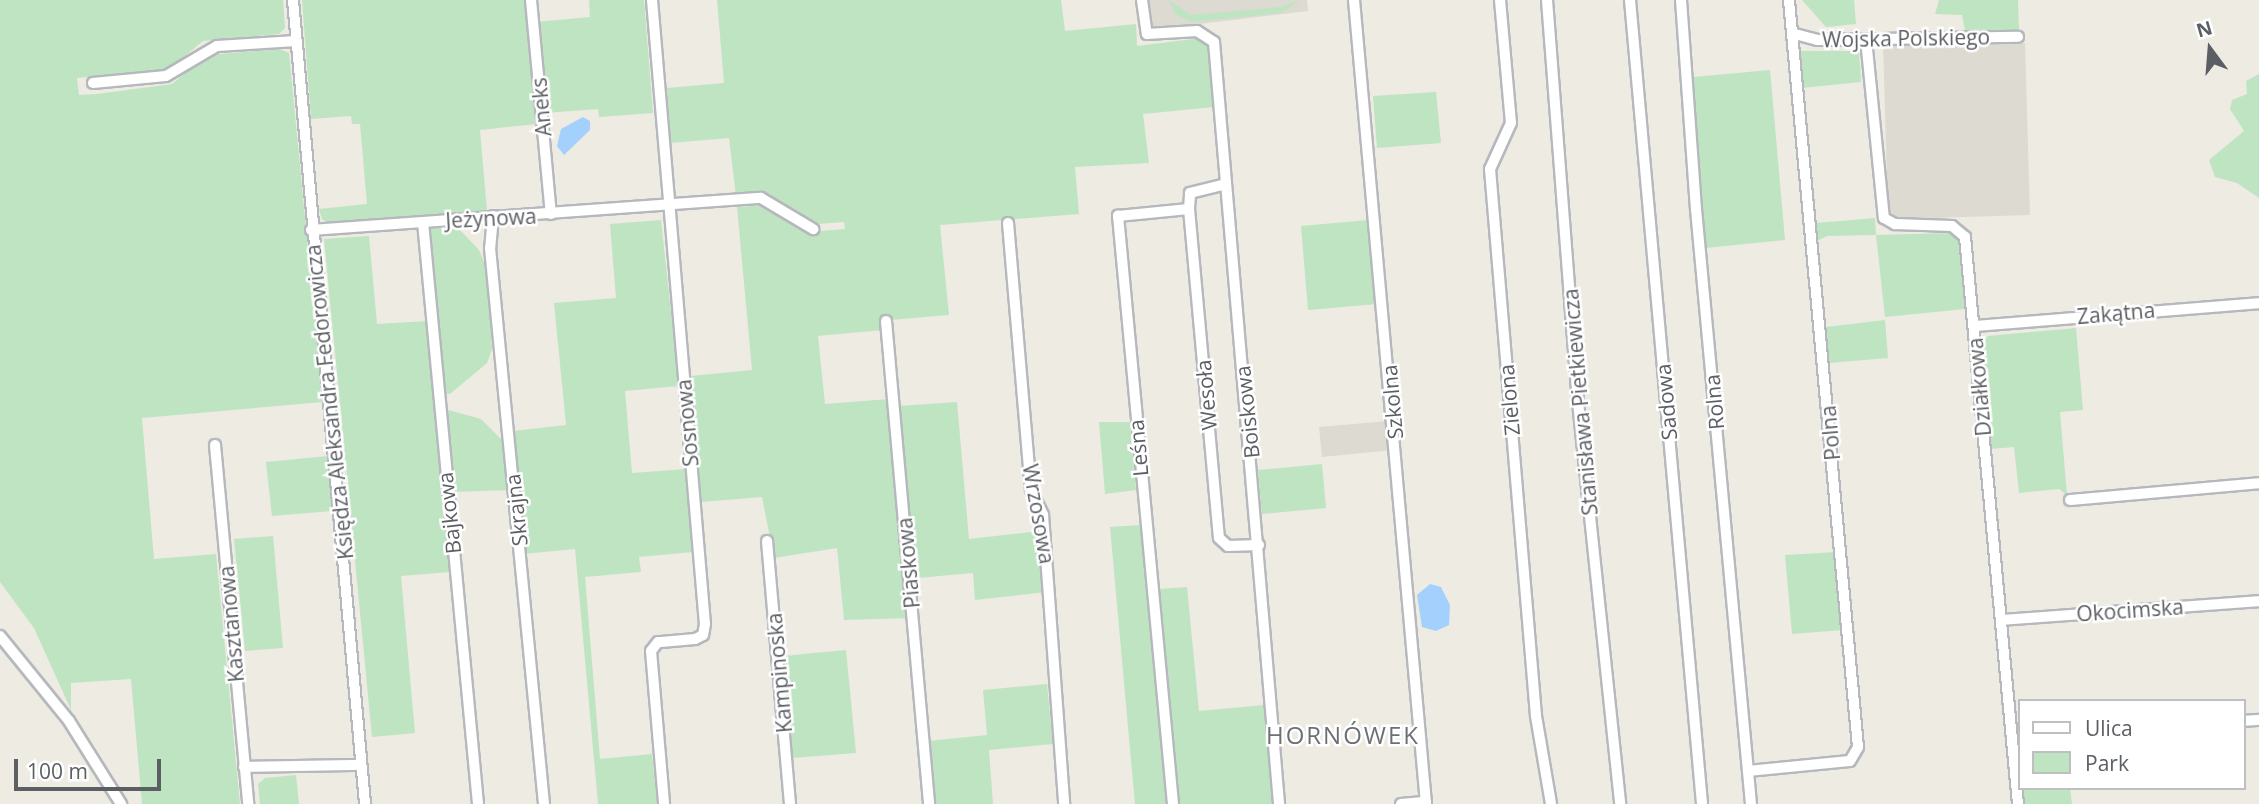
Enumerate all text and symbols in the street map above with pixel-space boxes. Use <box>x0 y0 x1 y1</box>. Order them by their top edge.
north arrow <box>2175 14 2245 84</box>
text: N <box>2193 14 2215 43</box>
street label: Wojska Polskiego <box>1822 24 1990 52</box>
street label: Aneks <box>526 77 556 137</box>
street label: Jeżynowa <box>445 203 537 233</box>
street label: Księdza Aleksandra Fedorowicza <box>300 243 358 561</box>
street label: Stanisława Pietkiewicza <box>1558 287 1602 517</box>
street label: Zakątna <box>2076 297 2156 329</box>
street label: Działkowa <box>1962 337 1996 437</box>
street label: Wesoła <box>1190 359 1222 431</box>
street label: Zielona <box>1493 363 1525 437</box>
street label: Sadowa <box>1650 363 1682 441</box>
street label: Boiskowa <box>1230 364 1264 460</box>
street label: Szkolna <box>1376 364 1408 440</box>
street label: Rolna <box>1699 373 1729 431</box>
street label: Sosnowa <box>671 378 703 468</box>
street label: Polna <box>1815 404 1845 462</box>
street label: Leśna <box>1123 418 1153 478</box>
street label: Wrzosowa <box>1018 462 1060 566</box>
street label: Bajkowa <box>432 471 466 555</box>
street label: Skrajna <box>500 473 532 547</box>
street label: Piaskowa <box>891 516 925 610</box>
street label: Kasztanowa <box>213 565 249 683</box>
street label: Okocimska <box>2075 594 2185 626</box>
street label: Kampinoska <box>761 612 797 734</box>
legend <box>2018 699 2245 790</box>
text: Ulica <box>2085 714 2133 742</box>
district label: HORNÓWEK <box>1267 721 1419 749</box>
scale bar <box>18 744 164 788</box>
text: Park <box>2085 749 2129 777</box>
text: 100 m <box>27 757 88 785</box>

